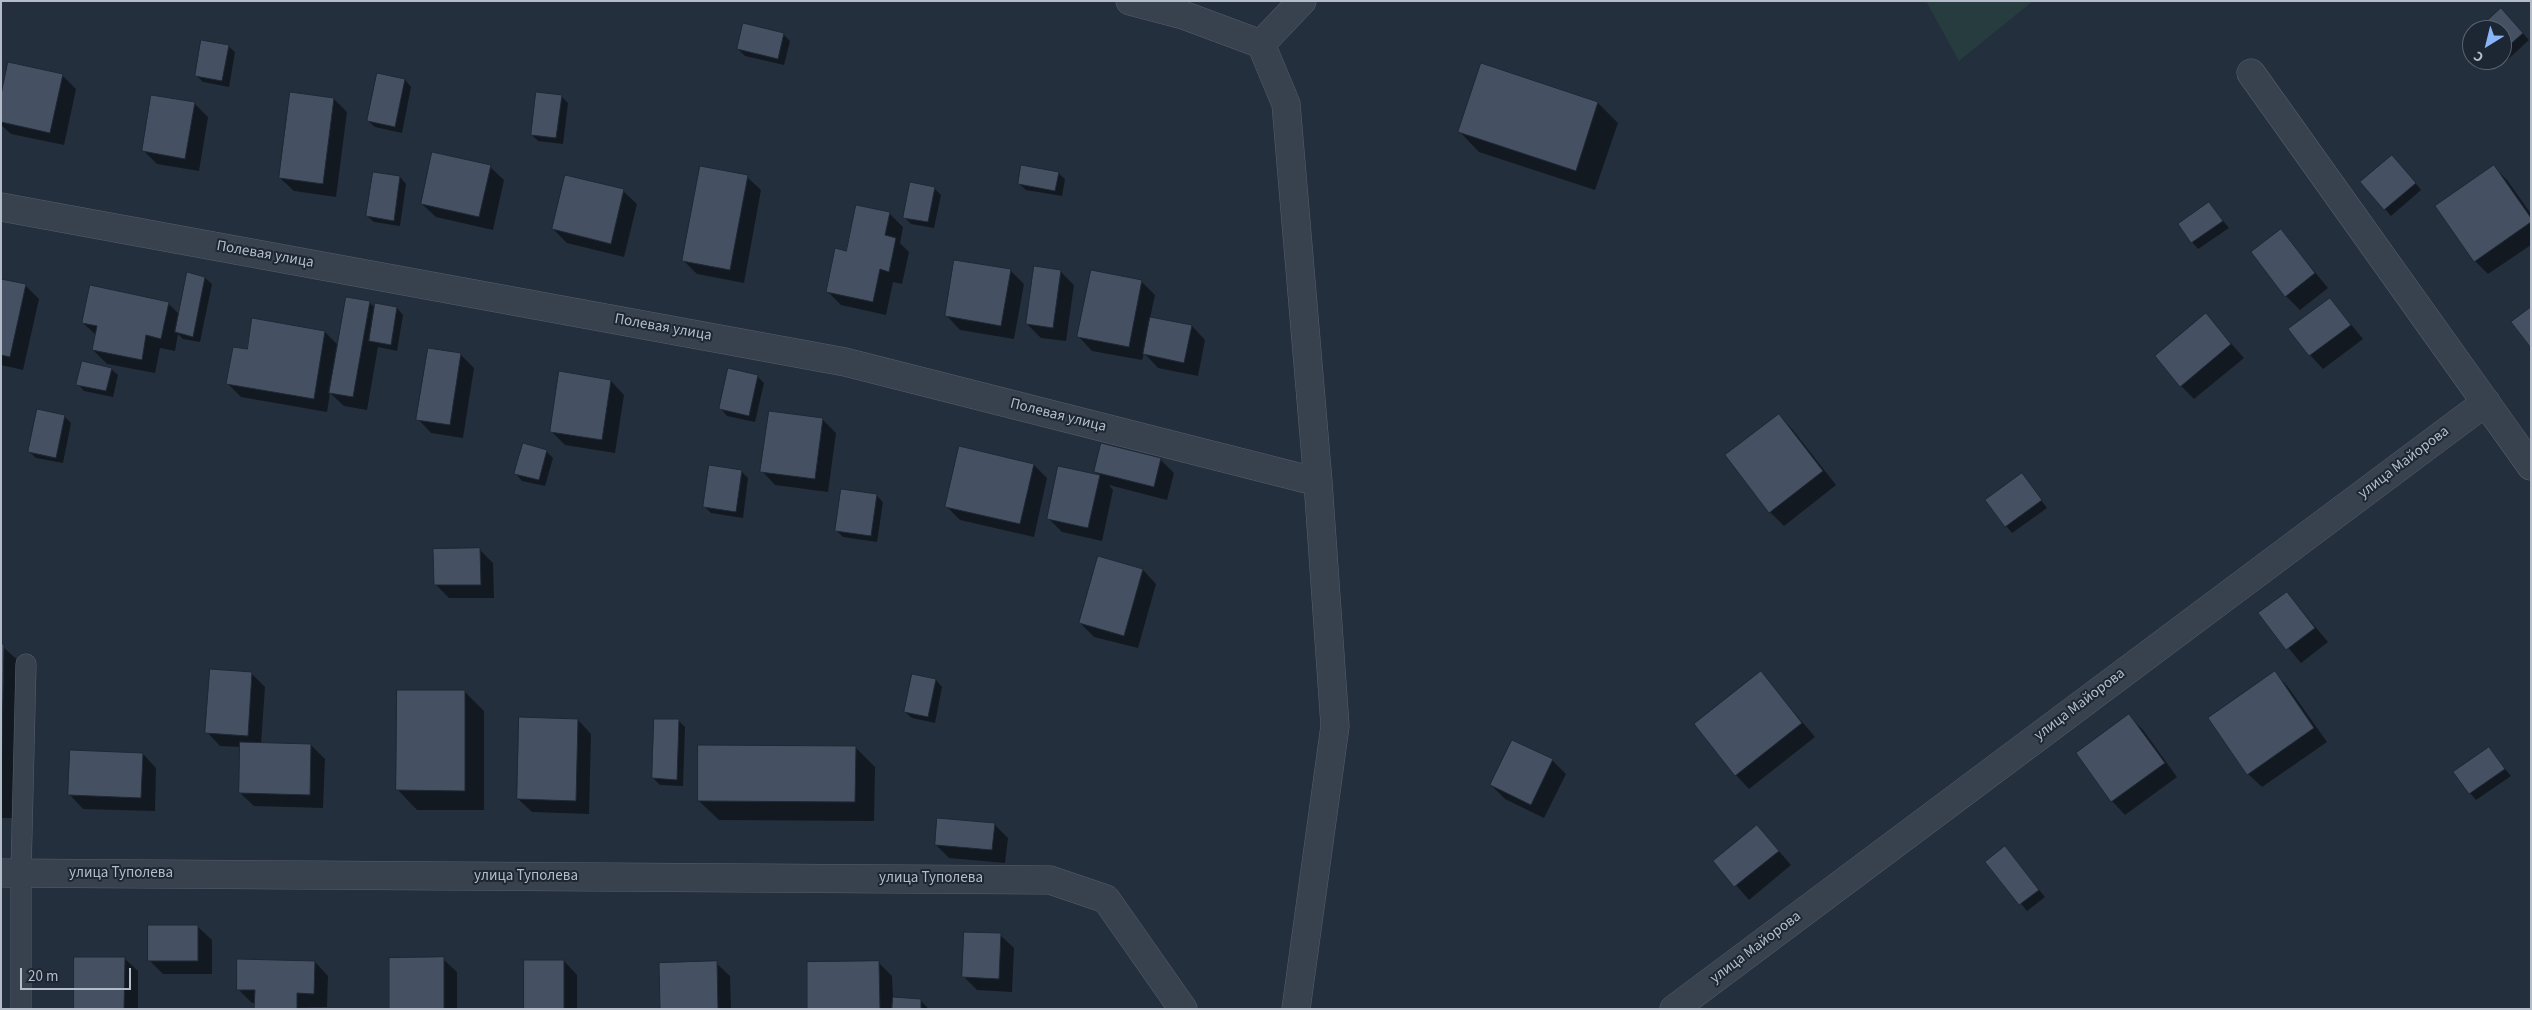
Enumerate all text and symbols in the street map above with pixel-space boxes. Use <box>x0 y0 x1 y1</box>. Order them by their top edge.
north arrow <box>2462 20 2512 70</box>
text: С <box>2470 46 2488 67</box>
street label: Полевая улица <box>215 238 315 272</box>
street label: Полевая улица <box>613 311 713 345</box>
street label: Полевая улица <box>1008 395 1108 437</box>
street label: улица Майорова <box>2355 423 2453 503</box>
street label: улица Майорова <box>2031 665 2129 745</box>
street label: улица Туполева <box>69 865 173 883</box>
street label: улица Туполева <box>474 868 578 886</box>
street label: улица Туполева <box>879 870 983 888</box>
street label: улица Майорова <box>1707 908 1805 988</box>
scale bar <box>22 958 134 990</box>
text: 20 m <box>28 966 58 987</box>

